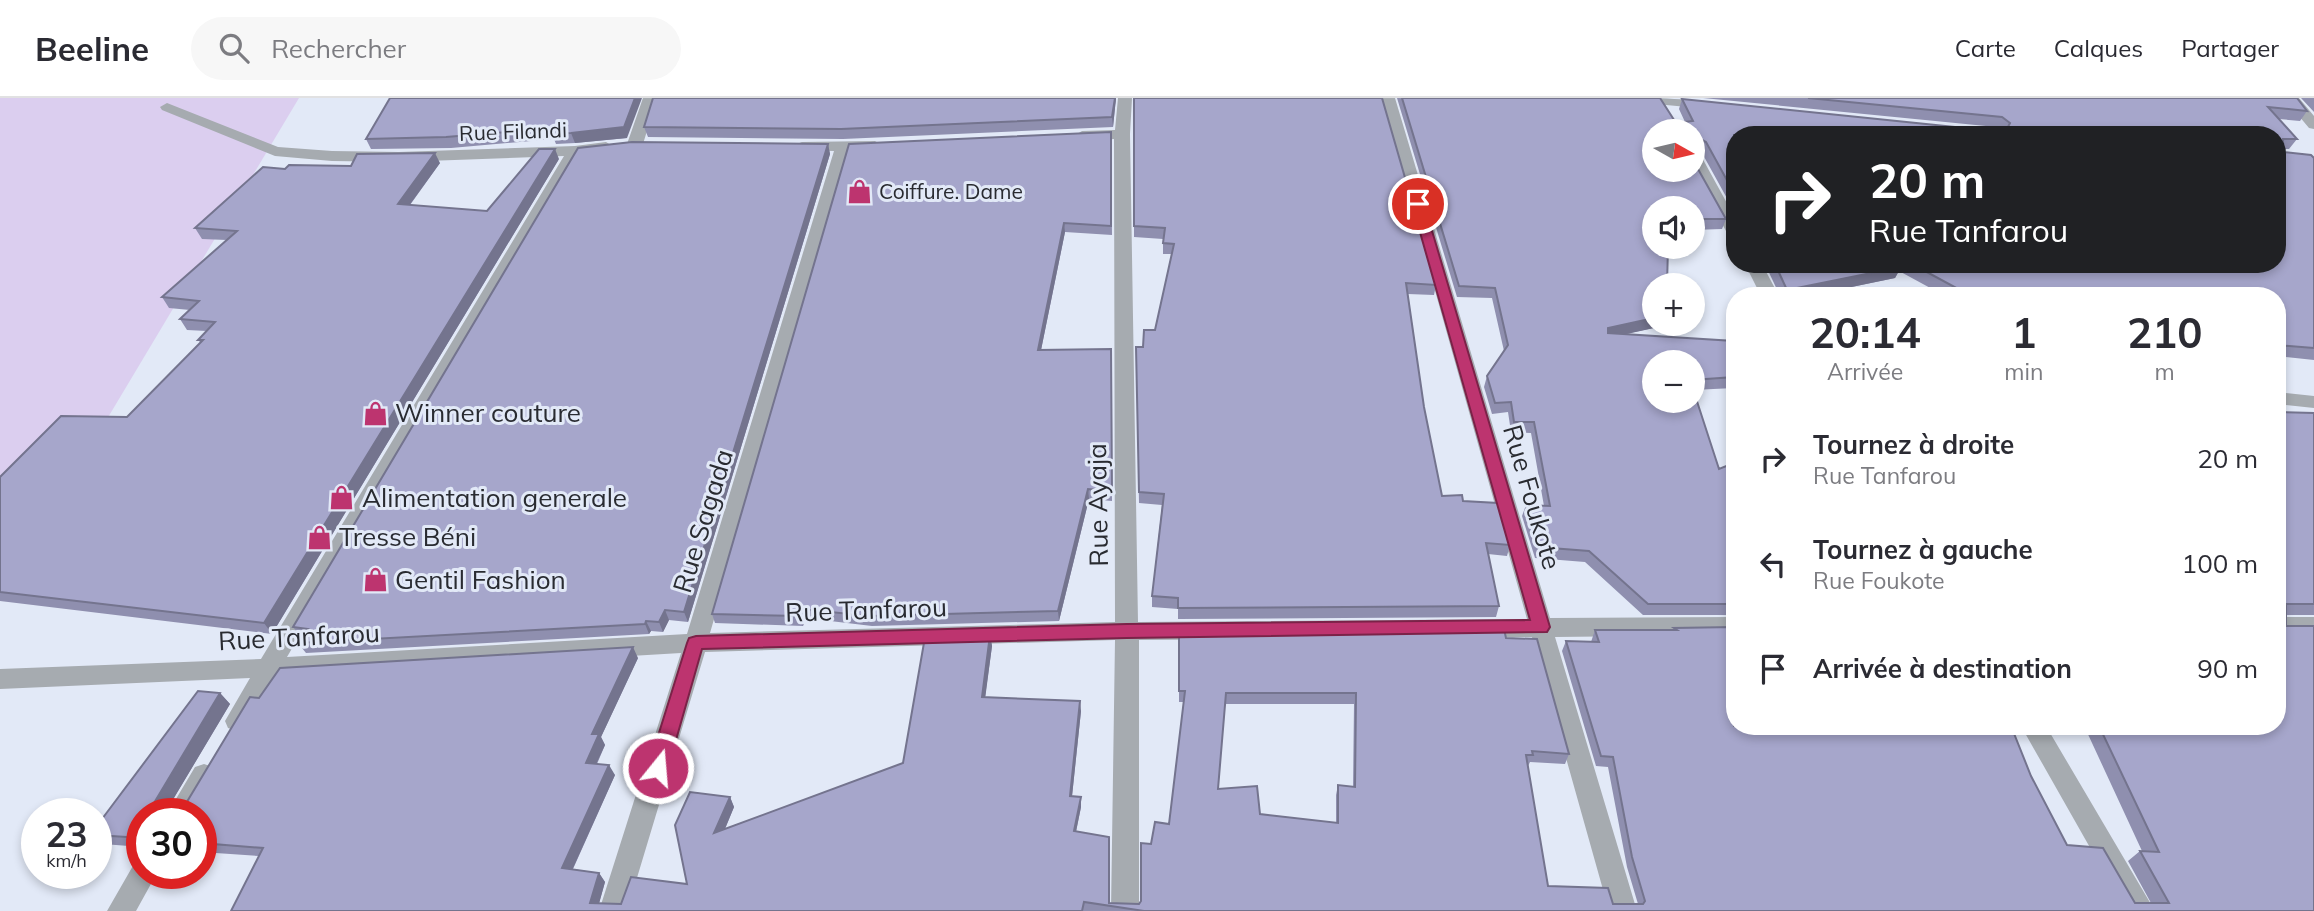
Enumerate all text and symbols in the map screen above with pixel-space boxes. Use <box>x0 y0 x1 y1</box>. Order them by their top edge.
search box <box>191 17 681 80</box>
text: Beeline <box>35 28 149 69</box>
icon: search <box>215 29 253 67</box>
text: Rechercher <box>271 32 406 65</box>
text: Carte <box>1955 33 2016 63</box>
text: Calques <box>2054 33 2143 63</box>
text: Partager <box>2181 33 2279 63</box>
street label: Rue Filandi <box>459 116 567 146</box>
north arrow <box>1642 119 1704 182</box>
map controls <box>1642 119 1705 413</box>
text: 20 m <box>1869 149 1985 210</box>
icon: right <box>1754 154 1845 245</box>
pin <box>1388 174 1448 234</box>
shop icon: Coiffure. Dame <box>845 178 873 206</box>
place label: Coiffure. Dame <box>879 178 1023 204</box>
icon: arrive <box>1399 185 1437 223</box>
button: sound <box>1642 196 1705 259</box>
text: Rue Tanfarou <box>1869 210 2068 250</box>
button: + <box>1642 273 1705 336</box>
text: 20:14 <box>1810 306 1921 359</box>
text: 1 <box>2011 306 2036 359</box>
text: 210 <box>2127 306 2202 359</box>
button: − <box>1642 350 1705 413</box>
text: Arrivée <box>1827 357 1903 386</box>
text: min <box>2004 357 2043 386</box>
text: m <box>2155 357 2175 386</box>
place label: Winner couture <box>395 396 581 429</box>
shop icon: Winner couture <box>361 399 389 427</box>
street label: Rue Foukote <box>1496 421 1569 573</box>
text: Tournez à droite <box>1813 428 2014 461</box>
icon: right <box>1754 440 1792 478</box>
text: 20 m <box>2197 442 2258 475</box>
street label: Rue Ayaja <box>1080 443 1115 567</box>
street label: Rue Sagada <box>665 445 740 597</box>
text: Rue Tanfarou <box>1813 461 1956 490</box>
place label: Alimentation generale <box>362 481 627 514</box>
shop icon: Alimentation generale <box>328 484 356 512</box>
place label: Tresse Béni <box>339 520 476 553</box>
shop icon: Tresse Béni <box>305 523 333 551</box>
text: Tournez à gauche <box>1813 533 2033 566</box>
icon: left <box>1754 545 1792 583</box>
text: 100 m <box>2182 547 2258 580</box>
place label: Gentil Fashion <box>395 563 566 596</box>
shop icon: Gentil Fashion <box>361 566 389 594</box>
text: Rue Foukote <box>1813 566 1945 595</box>
street label: Rue Tanfarou <box>785 590 947 629</box>
street label: Rue Tanfarou <box>217 616 381 657</box>
icon: arrive <box>1754 650 1792 688</box>
text: Arrivée à destination <box>1813 652 2072 685</box>
text: 90 m <box>2197 652 2258 685</box>
position arrow <box>621 731 695 805</box>
speed limit sign: 30 <box>126 798 217 889</box>
text: 23 <box>45 812 88 856</box>
text: km/h <box>46 849 87 872</box>

